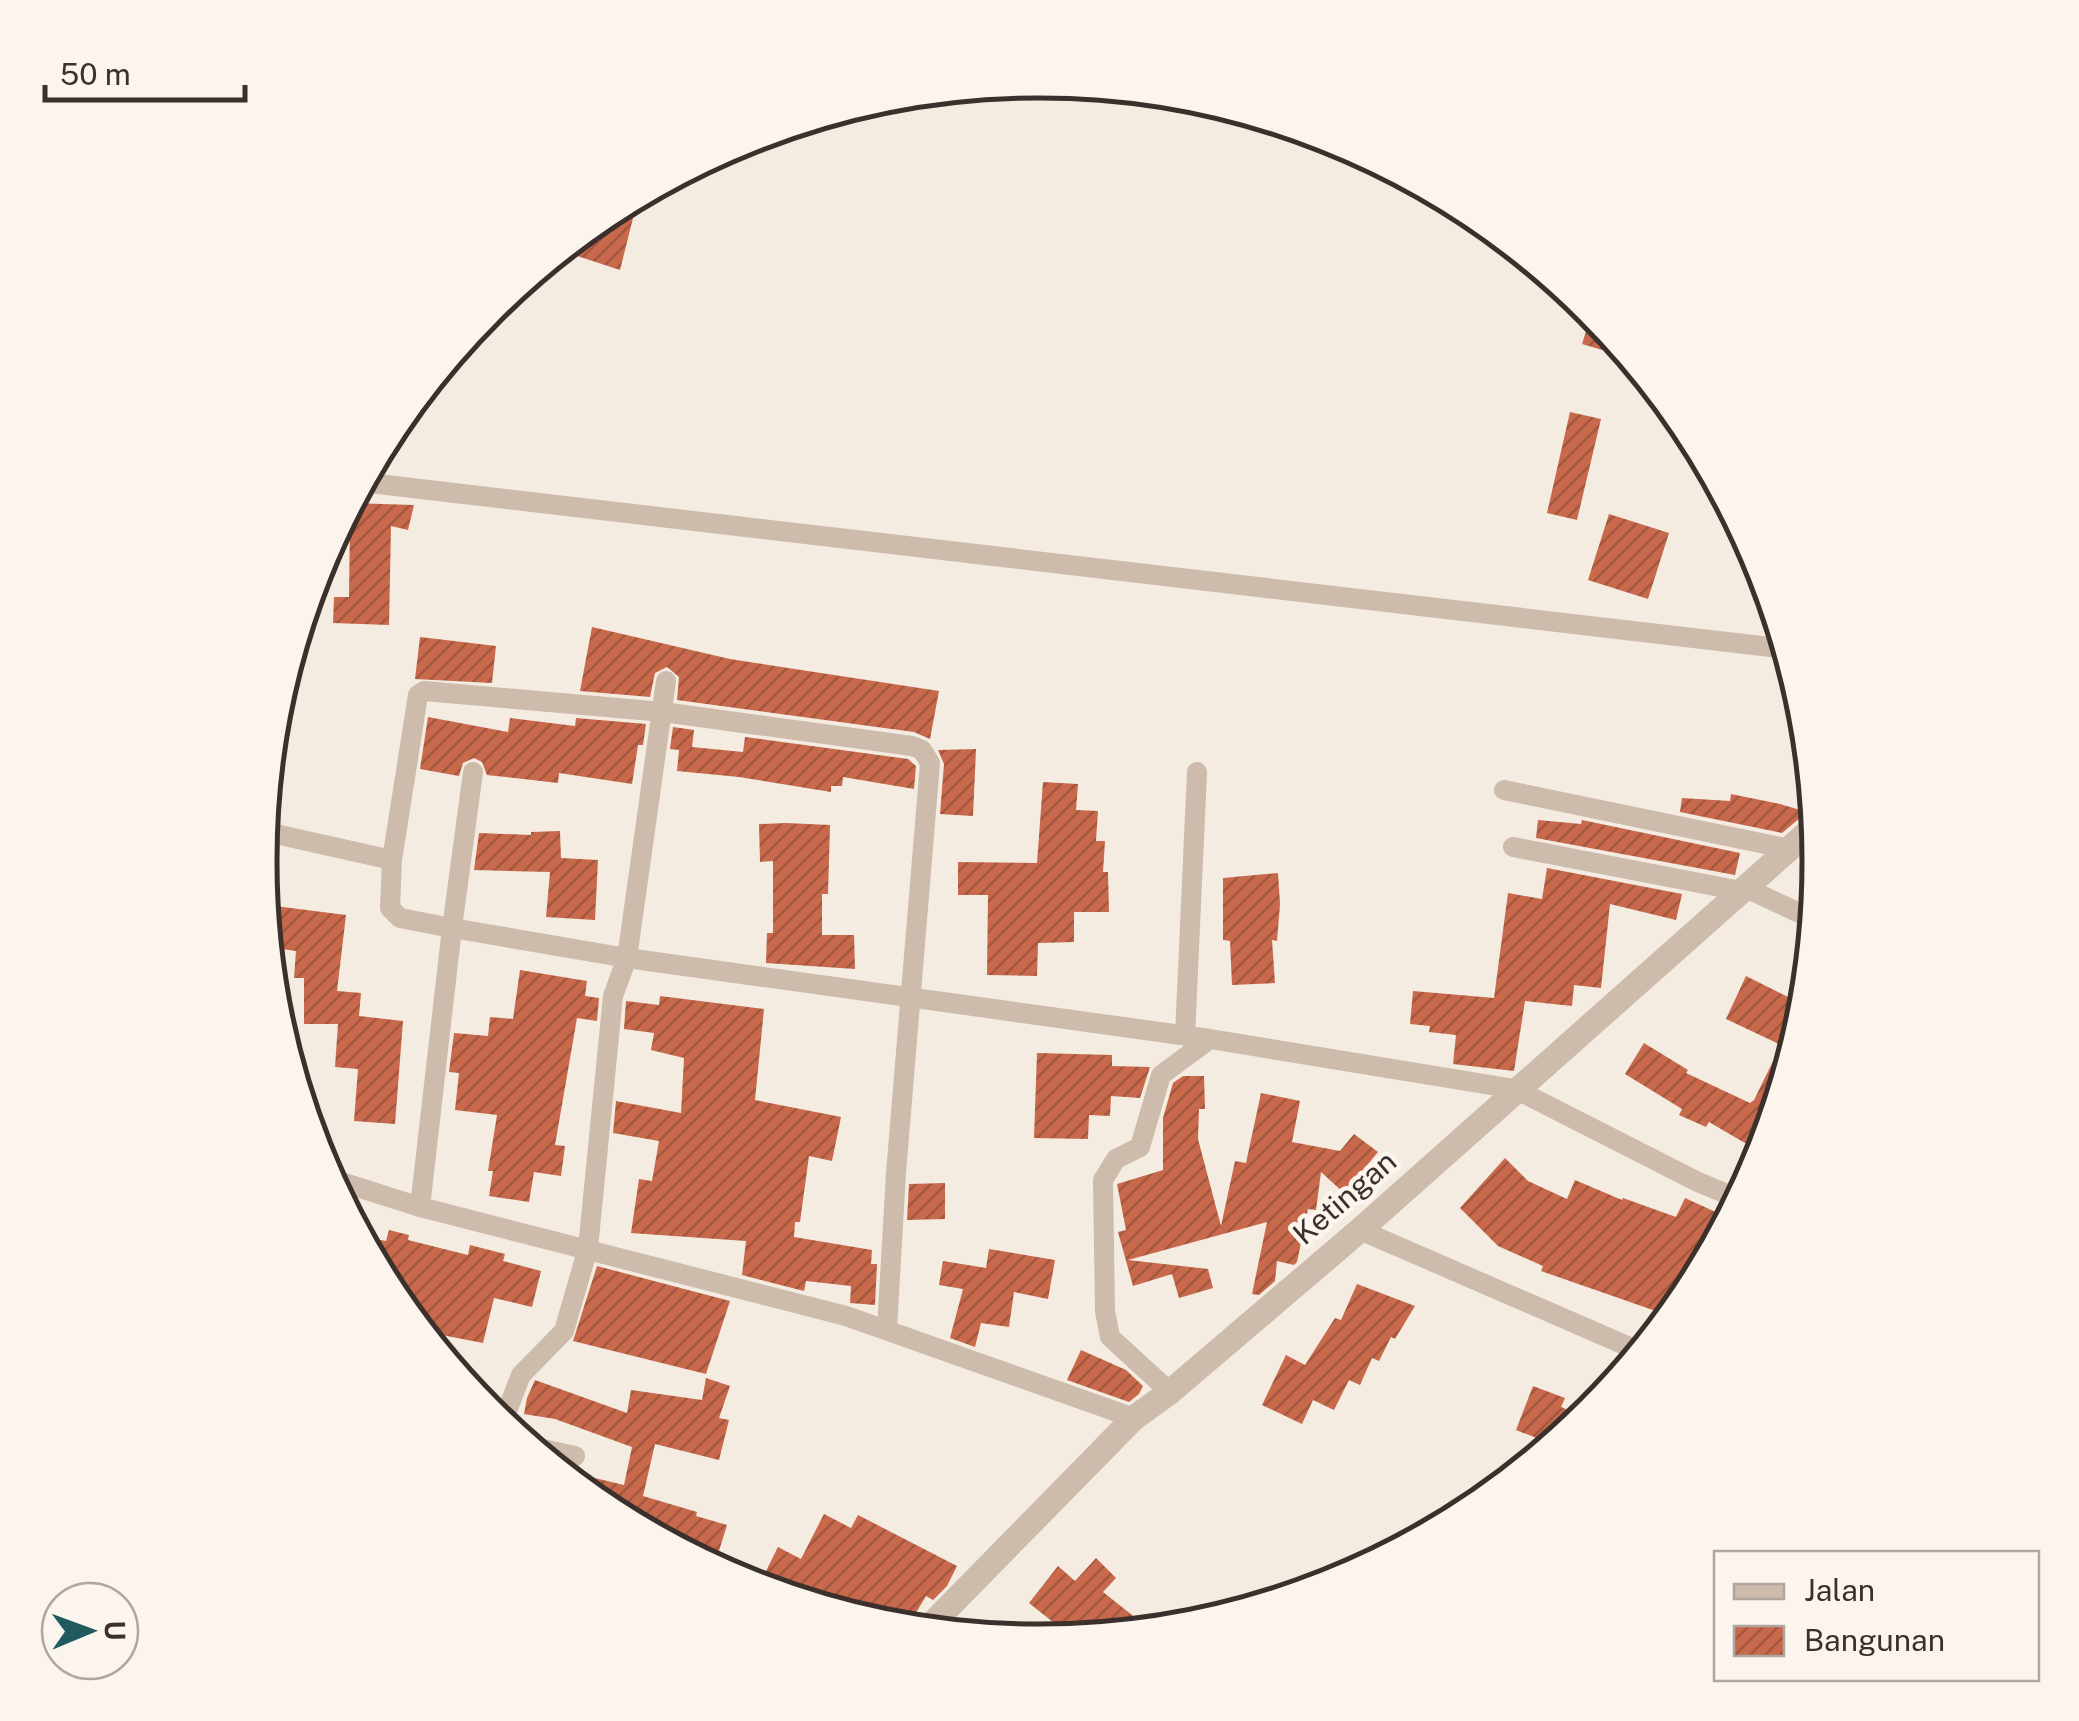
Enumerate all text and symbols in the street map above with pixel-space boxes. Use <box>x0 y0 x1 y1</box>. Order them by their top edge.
scale bar <box>45 40 245 102</box>
text: 50 m <box>60 56 131 92</box>
street label: Ketingan <box>1286 1143 1403 1252</box>
legend <box>1714 1551 2039 1681</box>
text: Jalan <box>1804 1572 1875 1608</box>
north arrow <box>40 1581 140 1681</box>
text: U <box>99 1620 132 1641</box>
text: Bangunan <box>1804 1622 1945 1658</box>

